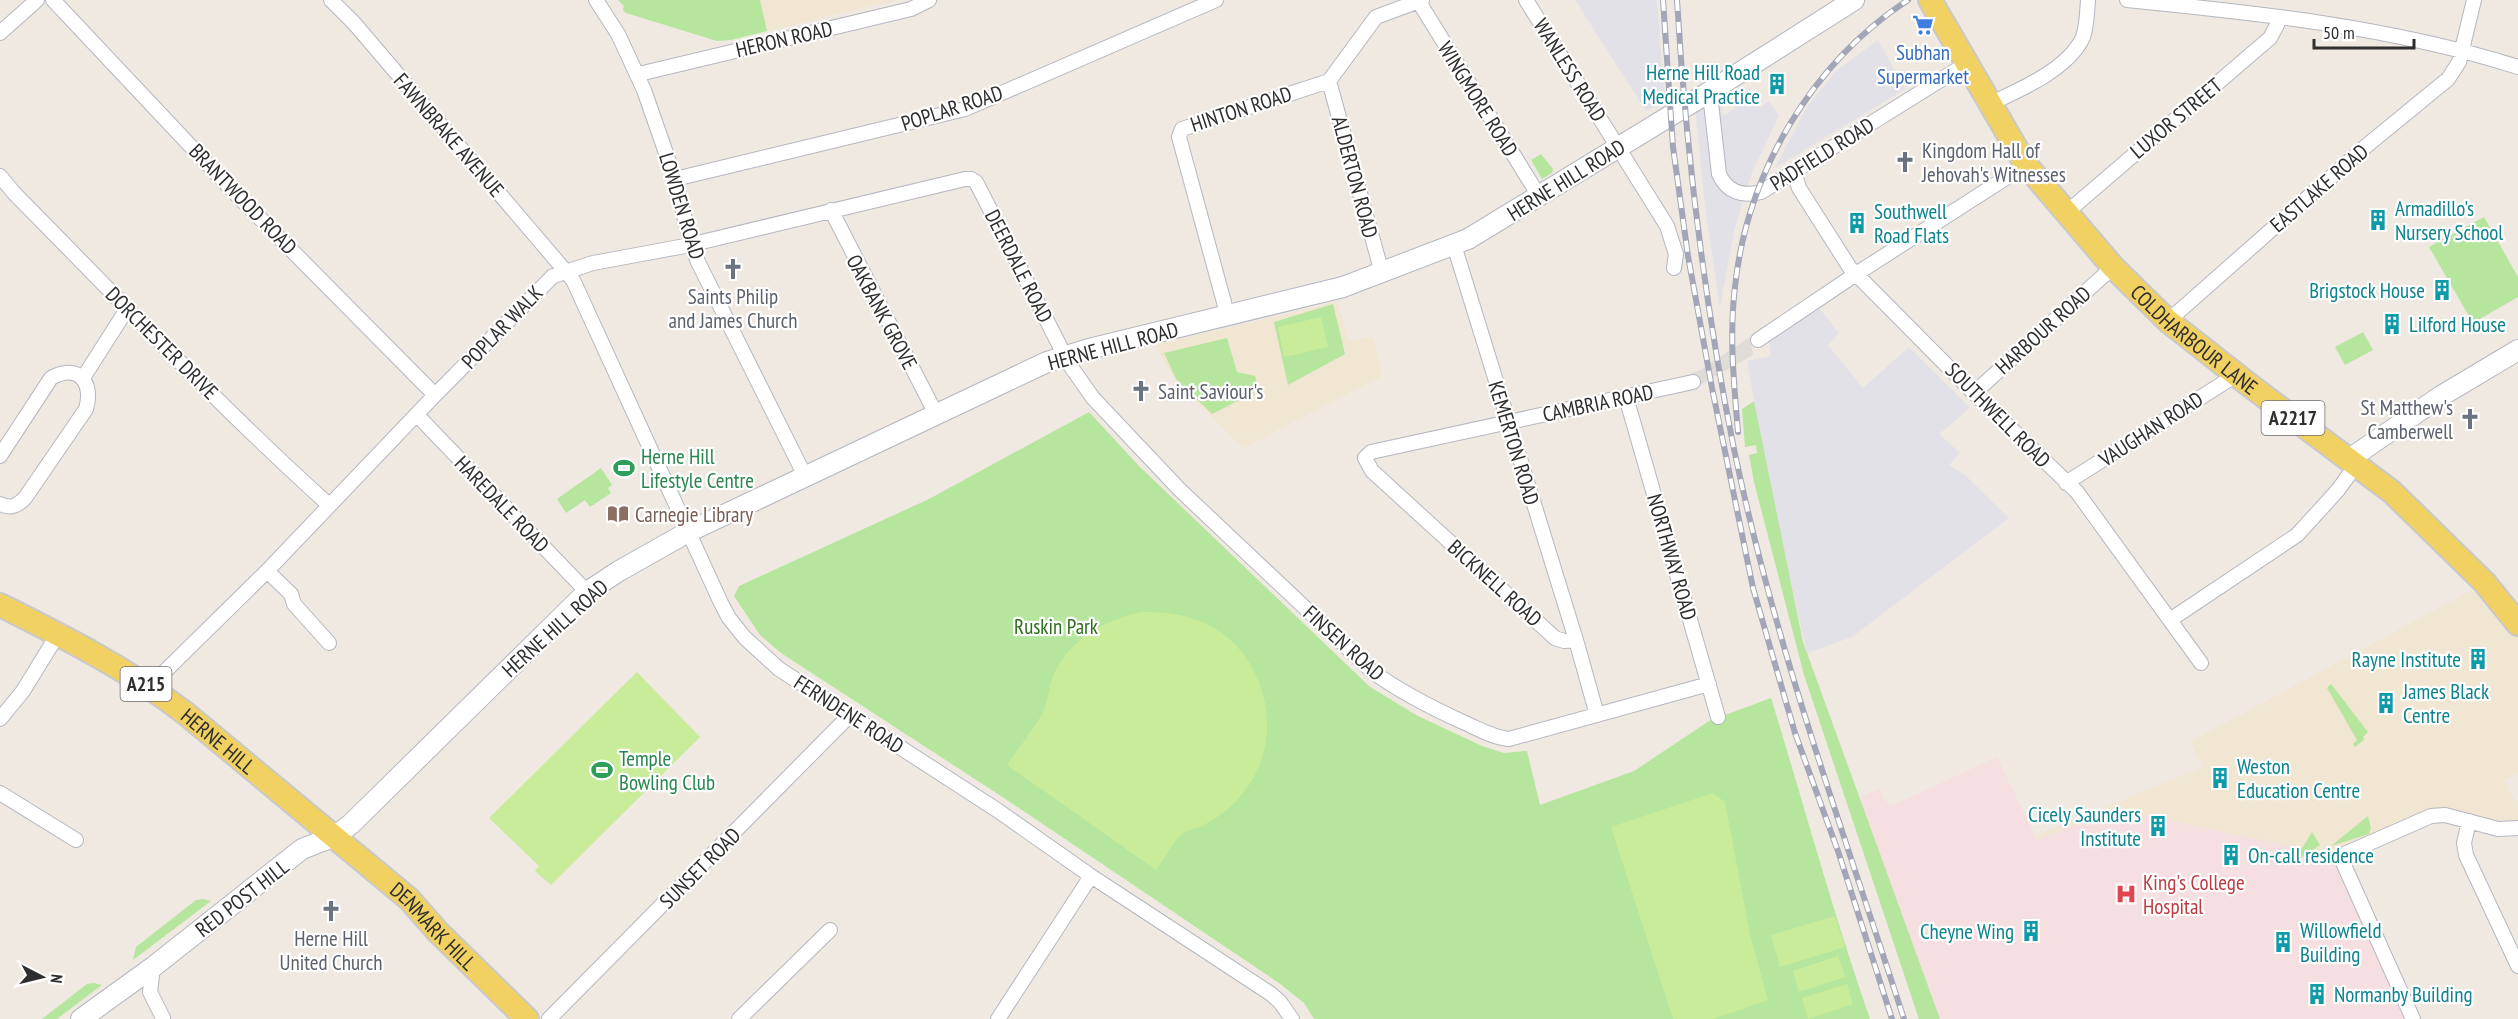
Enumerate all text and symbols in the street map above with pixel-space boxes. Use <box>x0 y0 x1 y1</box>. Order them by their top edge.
scale bar <box>2314 12 2414 50</box>
street label: WANLESS ROAD <box>1528 13 1612 127</box>
supermarket icon: Subhan Supermarket <box>1911 13 1935 37</box>
street label: HERON ROAD <box>733 15 835 63</box>
text: 50 m <box>2323 21 2355 44</box>
street label: WINGMORE ROAD <box>1432 36 1524 162</box>
place label: Subhan Supermarket <box>1877 39 1969 90</box>
place label: Herne Hill Road Medical Practice <box>1642 59 1760 110</box>
street label: FAWNBRAKE AVENUE <box>388 68 510 202</box>
street label: LUXOR STREET <box>2125 71 2228 164</box>
building icon: Herne Hill Road Medical Practice <box>1765 72 1789 96</box>
street label: POPLAR ROAD <box>898 79 1006 137</box>
street label: HINTON ROAD <box>1187 80 1295 138</box>
street label: PADFIELD ROAD <box>1765 111 1879 197</box>
street label: ALDERTON ROAD <box>1326 113 1384 241</box>
street label: HERNE HILL ROAD <box>1502 133 1630 227</box>
place label: Kingdom Hall of Jehovah's Witnesses <box>1921 137 2066 188</box>
street label: BRANTWOOD ROAD <box>183 138 303 260</box>
street label: EASTLAKE ROAD <box>2264 138 2374 238</box>
street label: LOWDEN ROAD <box>653 149 711 263</box>
church icon: Kingdom Hall of Jehovah's Witnesses <box>1893 150 1917 174</box>
place label: Armadillo's Nursery School <box>2395 195 2503 246</box>
place label: Southwell Road Flats <box>1874 198 1949 249</box>
street label: DEERDALE ROAD <box>979 205 1059 327</box>
building icon: Armadillo's Nursery School <box>2366 208 2390 232</box>
building icon: Southwell Road Flats <box>1845 211 1869 235</box>
street label: OAKBANK GROVE <box>840 250 924 374</box>
church icon: Saints Philip and James Church <box>721 257 745 281</box>
place label: Brigstock House <box>2309 277 2425 304</box>
street label: COLDHARBOUR LANE <box>2125 278 2263 400</box>
building icon: Brigstock House <box>2430 278 2454 302</box>
street label: POPLAR WALK <box>456 280 548 374</box>
street label: HARBOUR ROAD <box>1989 280 2097 380</box>
street label: DORCHESTER DRIVE <box>100 281 224 405</box>
place label: Saints Philip and James Church <box>669 283 797 334</box>
place label: Lilford House <box>2409 311 2506 338</box>
building icon: Lilford House <box>2380 312 2404 336</box>
street label: HERNE HILL ROAD <box>1045 316 1181 376</box>
street label: SOUTHWELL ROAD <box>1940 357 2056 473</box>
place label: Saint Saviour's <box>1158 378 1263 405</box>
street label: KEMERTON ROAD <box>1482 378 1546 508</box>
street label: CAMBRIA ROAD <box>1540 378 1656 428</box>
church icon: Saint Saviour's <box>1129 379 1153 403</box>
street label: VAUGHAN ROAD <box>2093 385 2208 473</box>
place label: St Matthew's Camberwell <box>2361 394 2453 445</box>
road number: A2217 <box>2262 401 2324 435</box>
church icon: St Matthew's Camberwell <box>2458 407 2482 431</box>
place label: Herne Hill Lifestyle Centre <box>641 443 754 494</box>
street label: HAREDALE ROAD <box>449 450 555 558</box>
sports icon: Herne Hill Lifestyle Centre <box>612 456 636 480</box>
street label: NORTHWAY ROAD <box>1641 491 1703 623</box>
place label: Carnegie Library <box>635 501 753 528</box>
library icon: Carnegie Library <box>606 502 630 526</box>
street label: BICKNELL ROAD <box>1442 534 1548 632</box>
street label: HERNE HILL ROAD <box>496 573 614 683</box>
street label: FINSEN ROAD <box>1298 599 1390 687</box>
park label: Ruskin Park <box>1014 613 1098 640</box>
place label: Rayne Institute <box>2352 646 2461 673</box>
building icon: Rayne Institute <box>2466 647 2490 671</box>
road number: A215 <box>120 667 172 701</box>
street label: FERNDENE ROAD <box>789 669 909 759</box>
place label: James Black Centre <box>2402 678 2489 729</box>
building icon: James Black Centre <box>2374 691 2398 715</box>
street label: HERNE HILL <box>176 702 261 780</box>
place label: Temple Bowling Club <box>619 745 715 796</box>
place label: Weston Education Centre <box>2237 753 2360 804</box>
sports icon: Temple Bowling Club <box>590 758 614 782</box>
building icon: Weston Education Centre <box>2208 766 2232 790</box>
place label: Cicely Saunders Institute <box>2028 801 2141 852</box>
building icon: Cicely Saunders Institute <box>2146 814 2170 838</box>
street label: SUNSET ROAD <box>654 822 746 914</box>
place label: On-call residence <box>2248 842 2374 869</box>
building icon: On-call residence <box>2219 843 2243 867</box>
street label: RED POST HILL <box>190 853 294 943</box>
place label: King's College Hospital <box>2143 869 2245 920</box>
street label: DENMARK HILL <box>385 876 482 976</box>
hospital icon: King's College Hospital <box>2114 882 2138 906</box>
church icon: Herne Hill United Church <box>319 899 343 923</box>
place label: Willowfield Building <box>2300 917 2382 968</box>
place label: Cheyne Wing <box>1920 918 2014 945</box>
building icon: Cheyne Wing <box>2019 919 2043 943</box>
place label: Herne Hill United Church <box>280 925 382 976</box>
building icon: Willowfield Building <box>2271 930 2295 954</box>
north arrow <box>12 947 72 1007</box>
text: N <box>46 973 67 984</box>
place label: Normanby Building <box>2334 981 2472 1008</box>
building icon: Normanby Building <box>2305 982 2329 1006</box>

